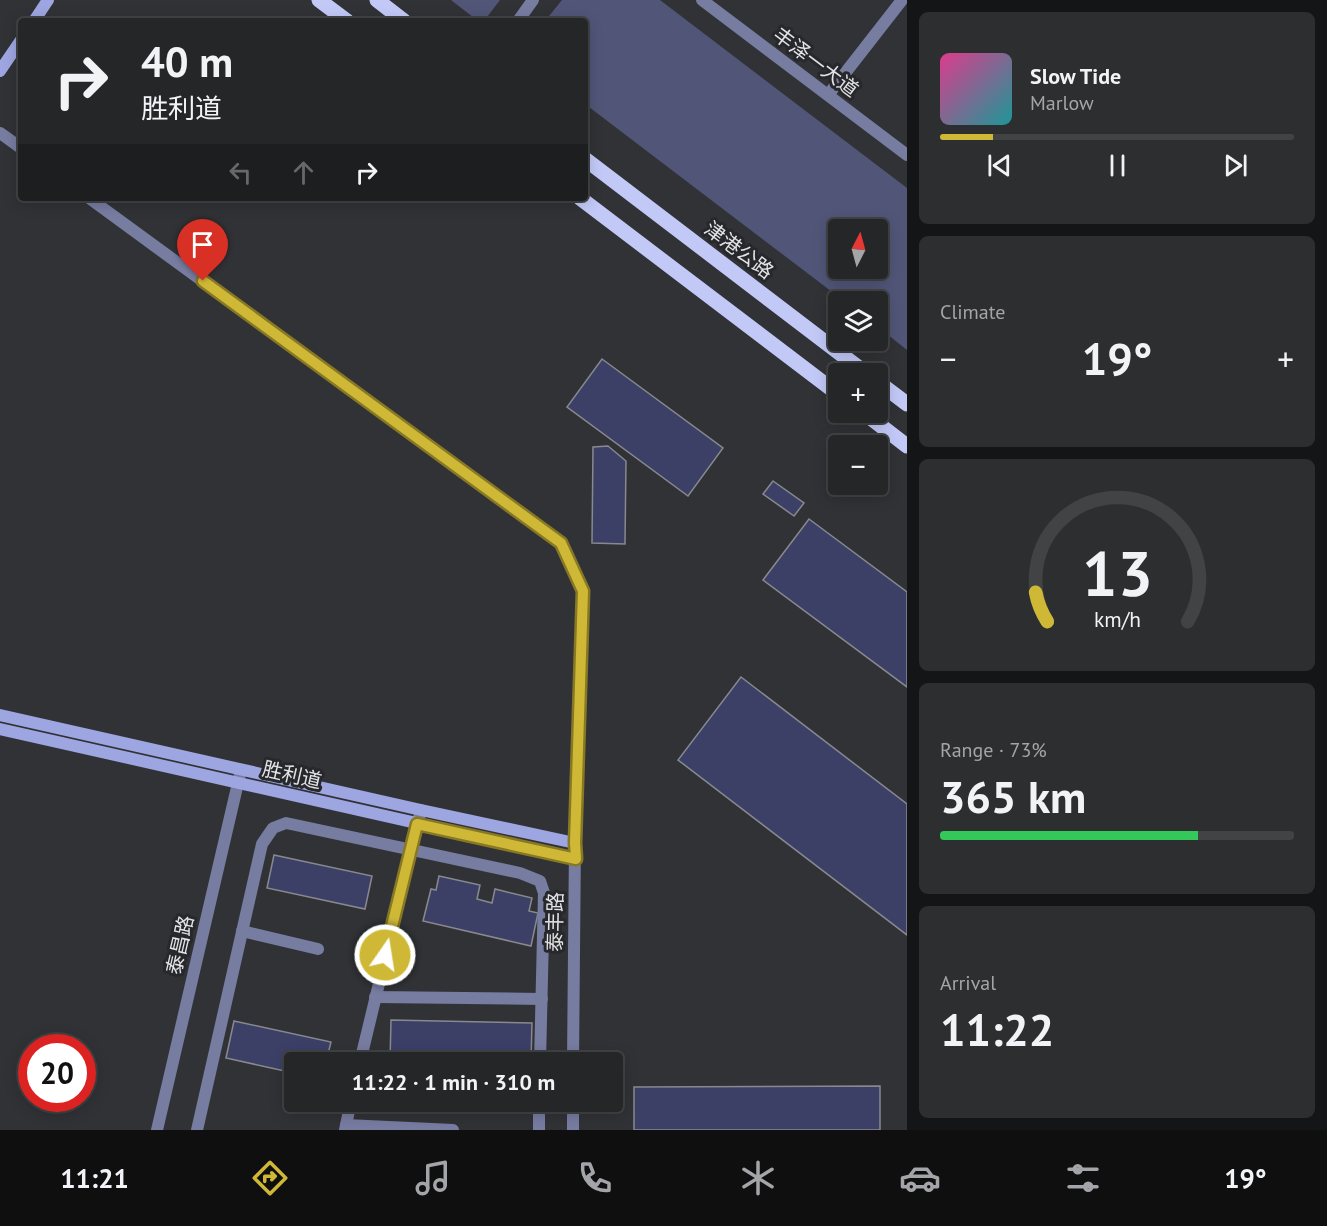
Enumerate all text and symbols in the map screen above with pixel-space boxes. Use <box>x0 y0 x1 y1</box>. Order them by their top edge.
street label: 丰泽一大道 <box>768 22 864 102</box>
text: 40 m <box>141 34 233 89</box>
icon: right <box>42 42 120 120</box>
text: Slow Tide <box>1030 62 1121 90</box>
text: Marlow <box>1030 90 1094 116</box>
text: 胜利道 <box>141 91 222 125</box>
icon: previous <box>983 149 1016 182</box>
icon: pause <box>1101 149 1134 182</box>
icon: next <box>1219 149 1252 182</box>
icon: left <box>224 156 257 189</box>
icon: ahead <box>287 156 320 189</box>
icon: right <box>350 156 383 189</box>
street label: 津港公路 <box>699 216 779 284</box>
pin <box>177 219 228 281</box>
north arrow <box>828 219 888 279</box>
map controls <box>828 219 888 495</box>
icon: arrive <box>186 228 219 261</box>
button: layers <box>828 291 888 351</box>
text: Climate <box>940 299 1006 325</box>
text: 19° <box>1082 329 1152 387</box>
text: − <box>940 337 957 380</box>
text: + <box>1277 337 1294 380</box>
button: + <box>828 363 888 423</box>
button: − <box>828 435 888 495</box>
text: 13 <box>1082 532 1152 613</box>
text: km/h <box>1093 605 1140 633</box>
text: Range · 73% <box>940 737 1047 763</box>
street label: 胜利道 <box>260 756 324 794</box>
text: 365 km <box>940 767 1086 825</box>
street label: 泰丰路 <box>541 892 569 952</box>
street label: 泰昌路 <box>161 913 199 977</box>
position arrow <box>353 923 417 987</box>
text: Arrival <box>940 970 996 996</box>
text: 11:22 <box>940 1000 1054 1058</box>
speed limit sign: 20 <box>18 1034 96 1112</box>
text: 11:22 · 1 min · 310 m <box>352 1068 555 1096</box>
icon: directions <box>249 1157 291 1199</box>
icon: music <box>412 1157 454 1199</box>
icon: phone <box>574 1157 616 1199</box>
icon: climate <box>737 1157 779 1199</box>
icon: car <box>899 1157 941 1199</box>
icon: filters <box>1062 1157 1104 1199</box>
text: 11:21 <box>60 1161 129 1195</box>
text: 19° <box>1224 1161 1267 1195</box>

